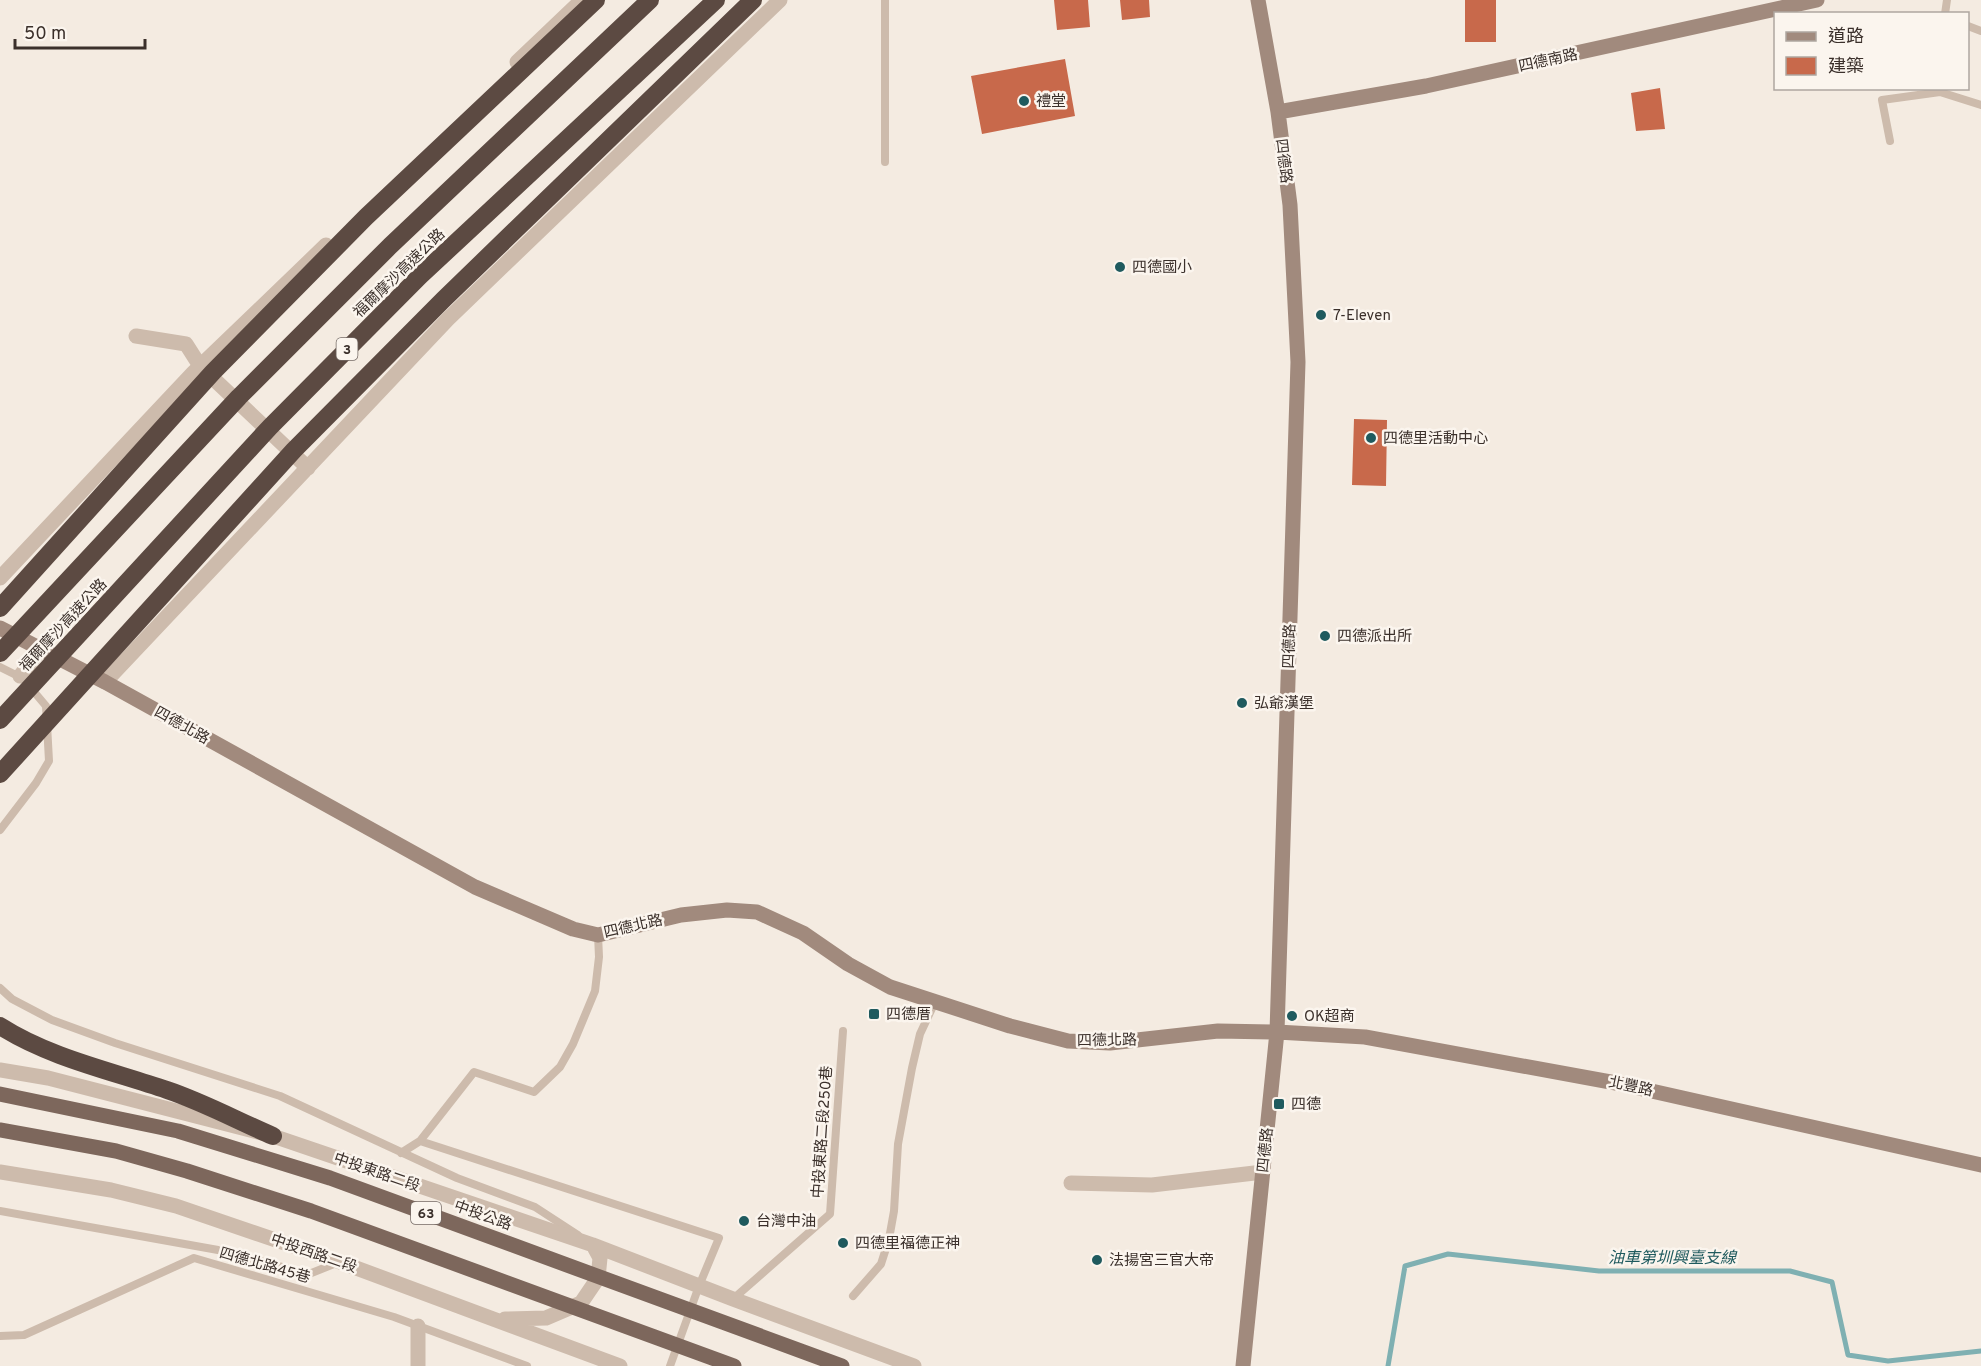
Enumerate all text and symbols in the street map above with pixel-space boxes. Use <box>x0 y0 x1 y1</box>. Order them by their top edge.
scale bar <box>15 12 146 50</box>
legend <box>1774 12 1969 90</box>
text: 50 m <box>24 23 66 46</box>
text: 道路 <box>1828 26 1864 49</box>
street label: 四德南路 <box>1517 45 1580 77</box>
text: 建築 <box>1828 56 1864 79</box>
place label: 禮堂 <box>1036 93 1066 112</box>
marker: 禮堂 <box>1017 94 1031 108</box>
street label: 四德路 <box>1270 138 1296 185</box>
street label: 福爾摩沙高速公路 <box>350 225 450 323</box>
place label: 四德國小 <box>1132 258 1192 278</box>
marker: 四德國小 <box>1113 260 1127 274</box>
place label: 7-Eleven <box>1333 307 1391 326</box>
marker: 7-Eleven <box>1314 308 1328 322</box>
road number: 3 <box>336 338 358 360</box>
place label: 四德里活動中心 <box>1383 429 1488 449</box>
marker: 四德里活動中心 <box>1364 431 1378 445</box>
street label: 福爾摩沙高速公路 <box>15 575 112 676</box>
street label: 四德路 <box>1279 623 1301 669</box>
place label: 四德派出所 <box>1337 627 1412 647</box>
marker: 四德派出所 <box>1318 629 1332 643</box>
place label: 弘爺漢堡 <box>1254 695 1314 714</box>
marker: 弘爺漢堡 <box>1235 696 1249 710</box>
street label: 四德北路 <box>150 703 213 749</box>
street label: 四德北路 <box>602 910 665 943</box>
place label: 四德厝 <box>886 1005 931 1025</box>
marker: 四德厝 <box>867 1007 881 1021</box>
place label: OK超商 <box>1304 1008 1355 1027</box>
marker: OK超商 <box>1285 1009 1299 1023</box>
street label: 四德北路 <box>1077 1030 1137 1052</box>
street label: 中投東路二段250巷 <box>809 1065 838 1199</box>
street label: 北豐路 <box>1607 1073 1655 1101</box>
place label: 四德 <box>1291 1095 1321 1115</box>
marker: 四德 <box>1272 1097 1286 1111</box>
street label: 四德路 <box>1254 1127 1278 1174</box>
street label: 中投東路二段 <box>331 1150 422 1197</box>
street label: 中投公路 <box>451 1197 514 1236</box>
road number: 63 <box>411 1202 441 1224</box>
place label: 台灣中油 <box>756 1213 816 1232</box>
marker: 台灣中油 <box>737 1214 751 1228</box>
street label: 中投西路二段 <box>268 1231 359 1278</box>
place label: 四德里福德正神 <box>855 1234 960 1254</box>
marker: 四德里福德正神 <box>836 1236 850 1250</box>
street label: 四德北路45巷 <box>217 1243 312 1288</box>
water label: 油車第圳興臺支線 <box>1608 1249 1738 1269</box>
place label: 法揚宮三官大帝 <box>1109 1252 1214 1271</box>
marker: 法揚宮三官大帝 <box>1090 1253 1104 1267</box>

